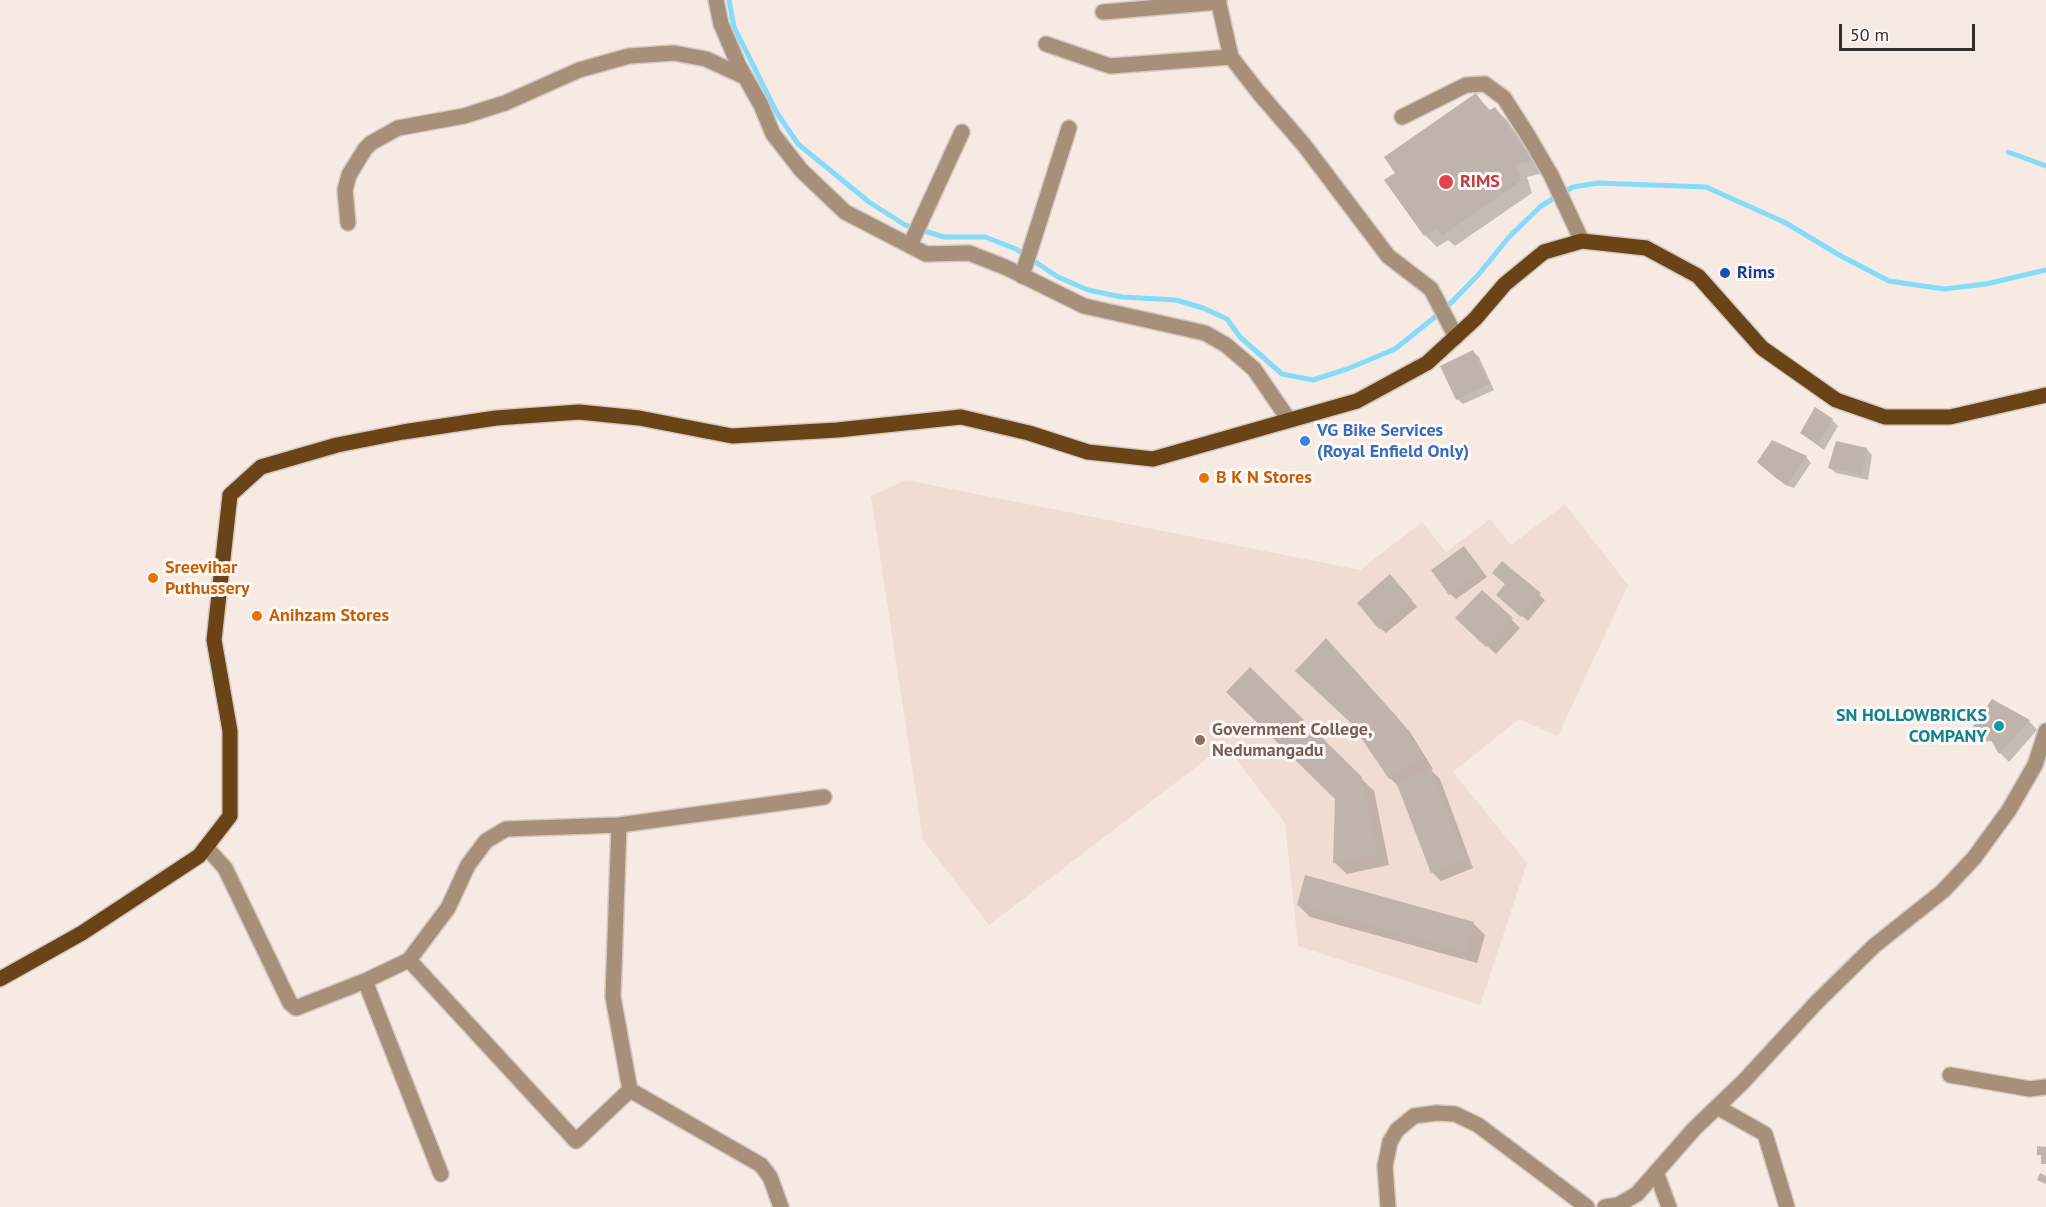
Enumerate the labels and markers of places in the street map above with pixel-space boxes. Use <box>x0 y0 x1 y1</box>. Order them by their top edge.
place label: RIMS <box>1460 171 1500 193</box>
marker: RIMS <box>1437 173 1455 191</box>
place label: Rims <box>1737 262 1775 284</box>
marker: Rims <box>1718 266 1732 280</box>
place label: VG Bike Services (Royal Enfield Only) <box>1317 420 1469 462</box>
marker: VG Bike Services (Royal Enfield Only) <box>1298 434 1312 448</box>
place label: B K N Stores <box>1216 467 1312 489</box>
marker: B K N Stores <box>1197 471 1211 485</box>
place label: Sreevihar Puthussery <box>165 557 249 600</box>
marker: Sreevihar Puthussery <box>146 571 160 585</box>
place label: Anihzam Stores <box>269 605 389 627</box>
marker: Anihzam Stores <box>250 609 264 623</box>
place label: SN HOLLOWBRICKS COMPANY <box>1836 705 1987 748</box>
place label: Government College, Nedumangadu <box>1212 719 1372 762</box>
marker: SN HOLLOWBRICKS COMPANY <box>1992 719 2006 733</box>
marker: Government College, Nedumangadu <box>1193 733 1207 747</box>

